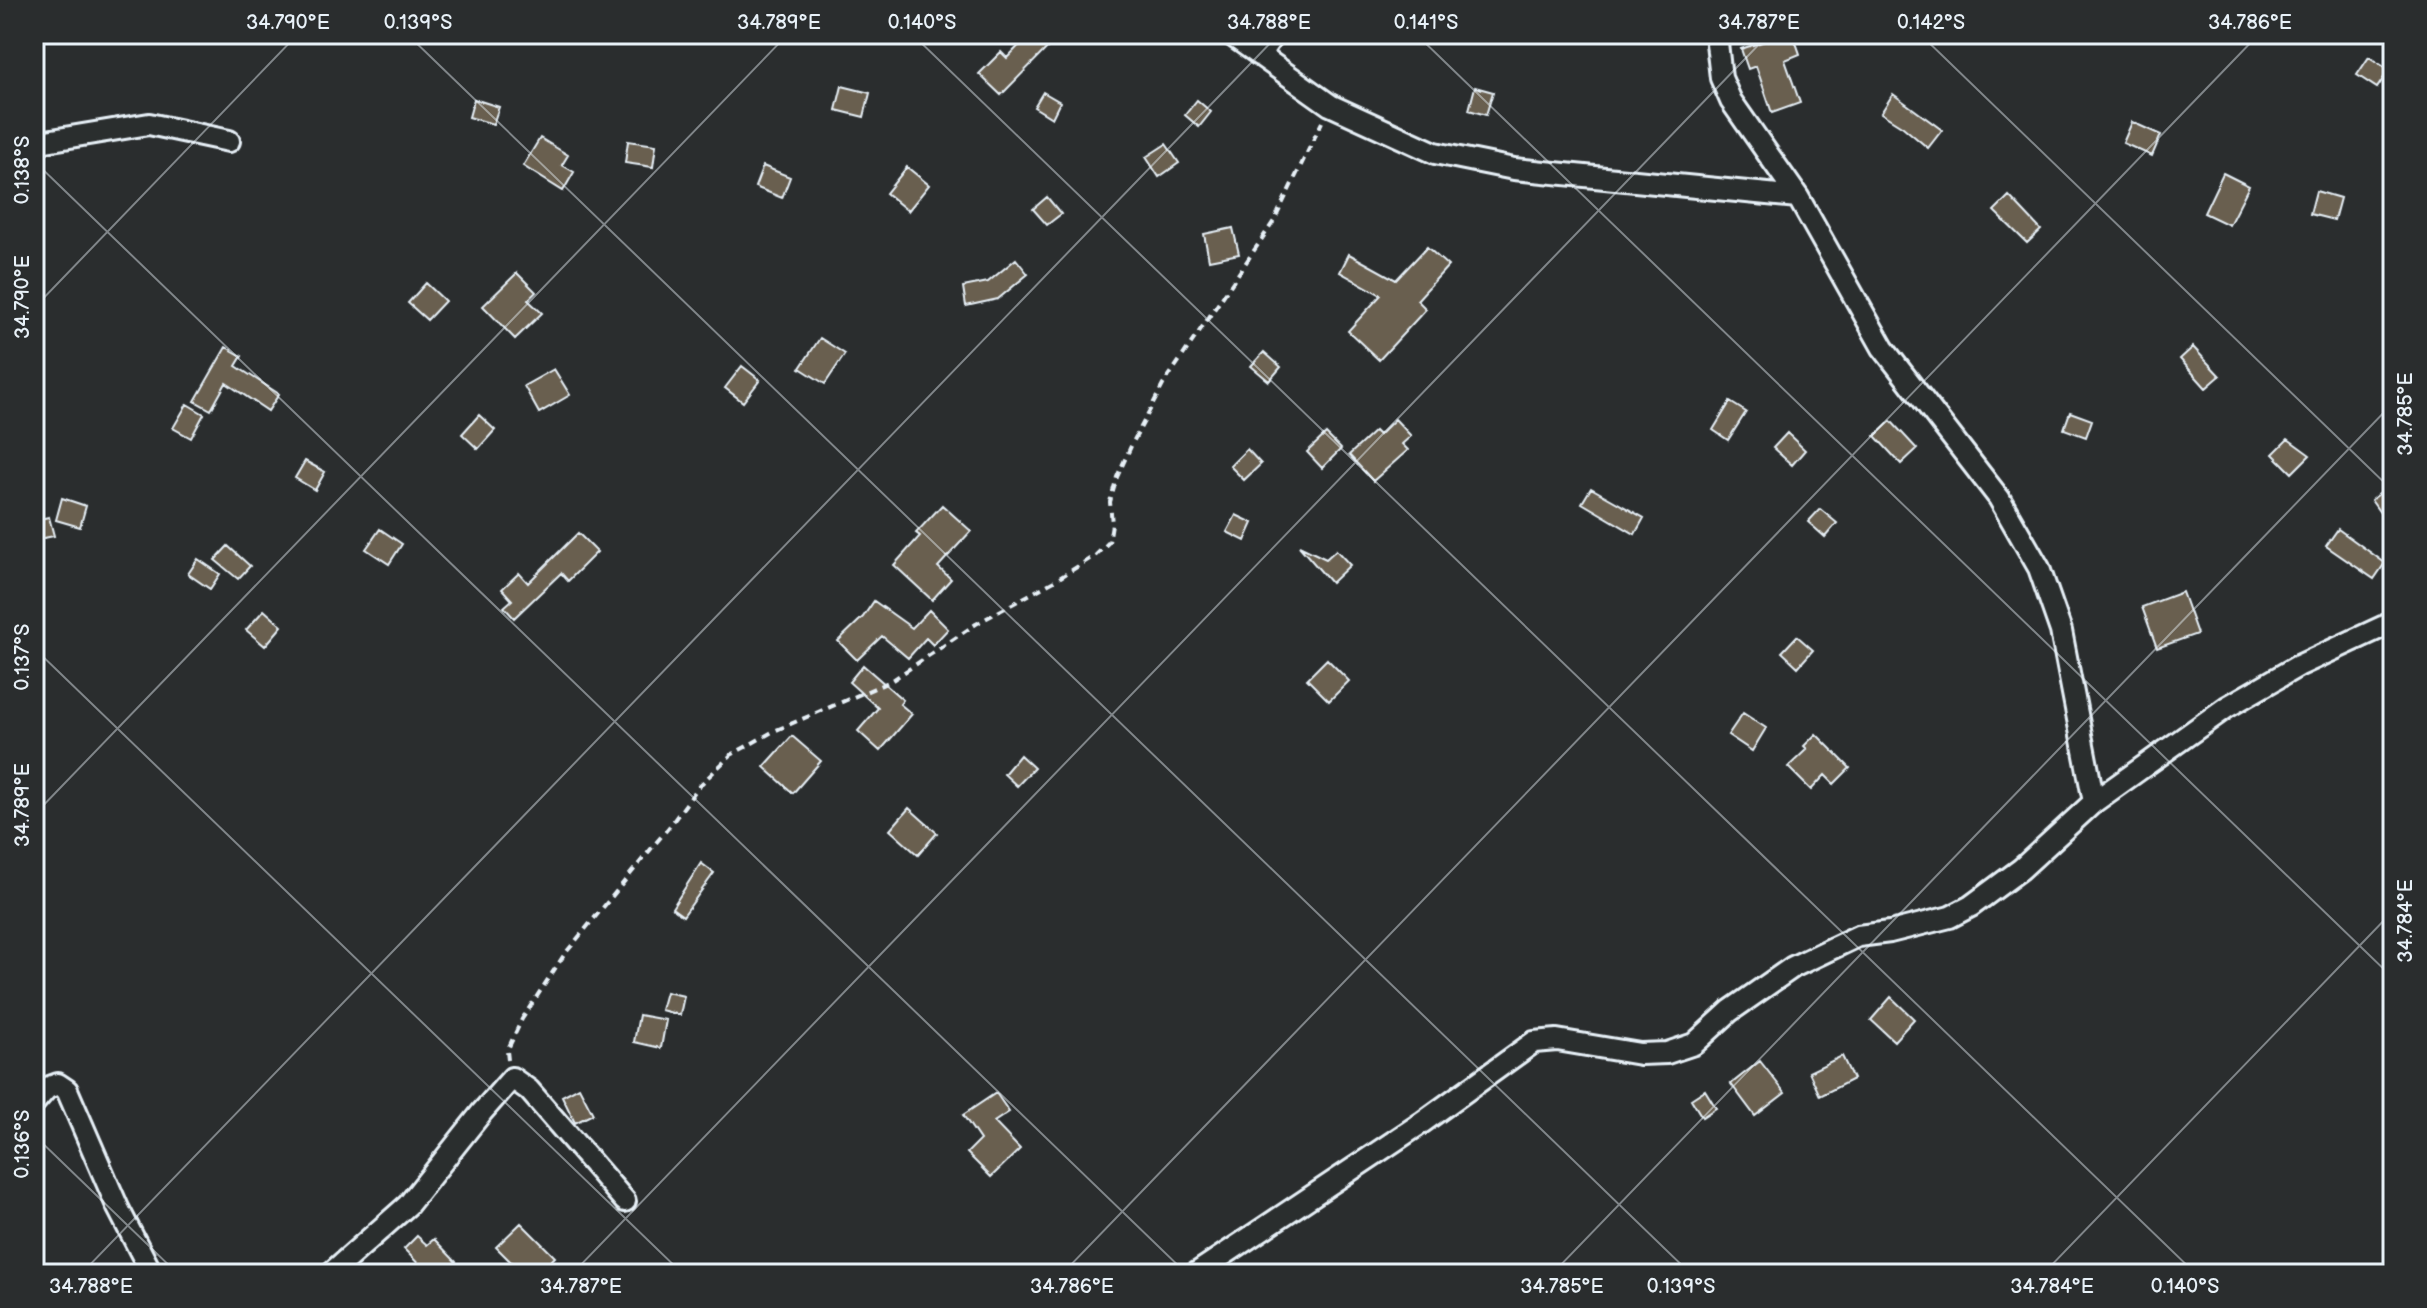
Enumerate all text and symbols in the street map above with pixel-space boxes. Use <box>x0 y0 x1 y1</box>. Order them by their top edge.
text: 34.790°E <box>246 11 330 35</box>
text: 0.139°S <box>384 11 452 35</box>
text: 34.789°E <box>737 11 821 35</box>
text: 0.140°S <box>888 11 956 35</box>
text: 34.788°E <box>1227 11 1311 35</box>
text: 0.141°S <box>1394 11 1458 35</box>
text: 34.787°E <box>1718 11 1800 35</box>
text: 0.142°S <box>1897 11 1965 35</box>
text: 34.786°E <box>2208 11 2292 35</box>
text: 0.138°S <box>11 136 35 204</box>
text: 34.790°E <box>11 255 35 339</box>
text: 34.785°E <box>2394 372 2418 456</box>
text: 0.137°S <box>11 624 35 690</box>
text: 34.789°E <box>11 763 35 847</box>
text: 34.784°E <box>2394 879 2418 963</box>
text: 0.136°S <box>11 1110 35 1178</box>
text: 34.788°E <box>49 1275 133 1299</box>
text: 34.787°E <box>540 1275 622 1299</box>
text: 34.786°E <box>1030 1275 1114 1299</box>
text: 34.785°E <box>1520 1275 1604 1299</box>
text: 0.139°S <box>1647 1275 1715 1299</box>
text: 34.784°E <box>2010 1275 2094 1299</box>
text: 0.140°S <box>2151 1275 2219 1299</box>

